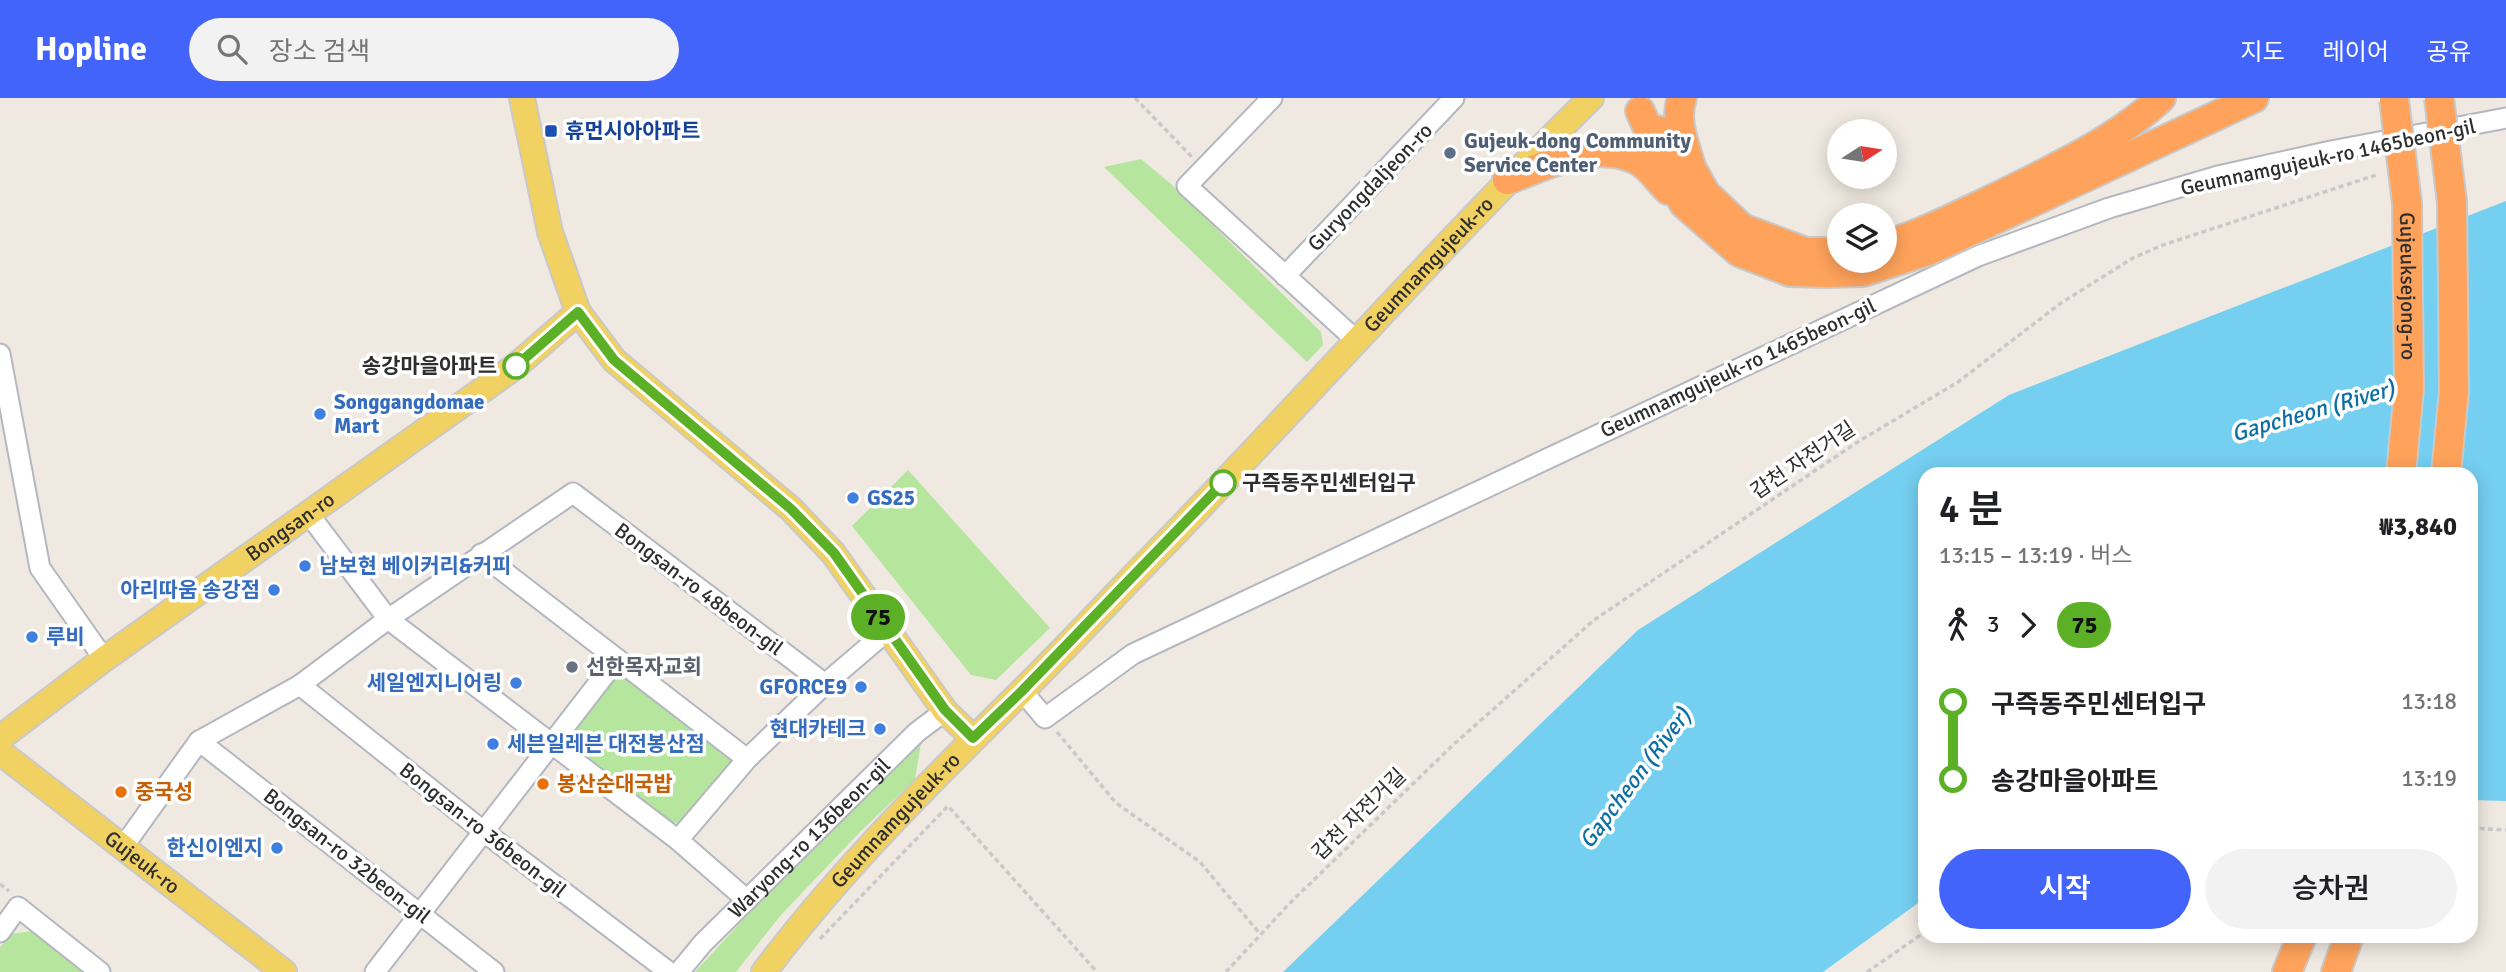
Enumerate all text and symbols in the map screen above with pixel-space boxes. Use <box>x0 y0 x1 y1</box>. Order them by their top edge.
search box <box>189 18 679 81</box>
text: Hopline <box>35 29 147 70</box>
icon: search <box>213 30 251 68</box>
text: 장소 검색 <box>269 36 370 68</box>
text: 지도 <box>2240 37 2285 67</box>
text: 레이어 <box>2323 37 2389 67</box>
text: 공유 <box>2427 37 2471 67</box>
street label: Geumnamgujeuk-ro 1465beon-gil <box>2178 113 2478 201</box>
street label: Guryongdaljeon-ro <box>1302 117 1438 257</box>
place label: 휴먼시아아파트 <box>565 118 700 144</box>
north arrow <box>1827 119 1897 189</box>
map controls <box>1827 119 1897 273</box>
marker: 휴먼시아아파트 <box>543 123 559 139</box>
place label: Gujeuk-dong Community Service Center <box>1464 128 1692 178</box>
marker: Gujeuk-dong Community Service Center <box>1442 145 1458 161</box>
street label: Geumnamgujeuk-ro <box>1358 191 1499 338</box>
button: layers <box>1827 203 1897 273</box>
street label: Gujeuksejong-ro <box>2394 212 2422 360</box>
street label: Geumnamgujeuk-ro 1465beon-gil <box>1596 293 1880 443</box>
place label: 송강마을아파트 <box>362 353 497 379</box>
marker: 송강마을아파트 <box>503 353 529 379</box>
water label: Gapcheon (River) <box>2228 373 2399 448</box>
place label: Songgangdomae Mart <box>334 389 485 439</box>
marker: Songgangdomae Mart <box>312 406 328 422</box>
street label: 갑천 자전거길 <box>1746 416 1860 504</box>
marker: 구즉동주민센터입구 <box>1210 470 1236 496</box>
place label: 구즉동주민센터입구 <box>1242 470 1416 496</box>
place label: GS25 <box>867 485 915 511</box>
street label: Bongsan-ro <box>241 486 340 567</box>
text: 4 분 <box>1939 486 2003 533</box>
marker: GS25 <box>845 490 861 506</box>
text: ₩3,840 <box>2379 511 2457 543</box>
street label: Bongsan-ro 48beon-gil <box>609 517 789 661</box>
text: 13:15 – 13:19 · 버스 <box>1939 541 2132 570</box>
place label: 남보현 베이커리&커피 <box>319 553 511 579</box>
marker: 남보현 베이커리&커피 <box>297 558 313 574</box>
place label: 아리따움 송강점 <box>120 577 260 603</box>
marker: 아리따움 송강점 <box>266 582 282 598</box>
line badge: 75 <box>846 594 910 640</box>
text: 75 <box>865 602 891 632</box>
icon: walk <box>1939 606 1977 644</box>
icon: forward <box>2009 606 2047 644</box>
text: 3 <box>1987 610 1999 639</box>
text: 75 <box>2071 610 2097 640</box>
place label: 루비 <box>46 624 85 650</box>
marker: 루비 <box>24 629 40 645</box>
place label: 선한목자교회 <box>586 654 702 680</box>
marker: 선한목자교회 <box>564 659 580 675</box>
place label: 세일엔지니어링 <box>367 670 502 696</box>
place label: GFORCE9 <box>759 674 847 700</box>
marker: 세일엔지니어링 <box>508 675 524 691</box>
marker: GFORCE9 <box>853 679 869 695</box>
text: 13:18 <box>2401 687 2457 716</box>
text: 구즉동주민센터입구 <box>1991 689 2206 721</box>
water label: Gapcheon (River) <box>1573 701 1698 854</box>
place label: 현대카테크 <box>769 716 866 742</box>
marker: 현대카테크 <box>872 721 888 737</box>
place label: 세븐일레븐 대전봉산점 <box>507 731 705 757</box>
marker: 세븐일레븐 대전봉산점 <box>485 736 501 752</box>
street label: Geumnamgujeuk-ro <box>825 747 966 894</box>
street label: Waryong-ro 136beon-gil <box>723 752 896 924</box>
street label: Bongsan-ro 36beon-gil <box>394 757 572 903</box>
street label: 갑천 자전거길 <box>1307 763 1411 865</box>
text: 13:19 <box>2401 764 2457 793</box>
text: 송강마을아파트 <box>1991 766 2158 798</box>
place label: 봉산순대국밥 <box>557 771 673 797</box>
marker: 봉산순대국밥 <box>535 776 551 792</box>
place label: 중국성 <box>135 779 193 805</box>
street label: Bongsan-ro 32beon-gil <box>258 783 436 929</box>
marker: 중국성 <box>113 784 129 800</box>
street label: Gujeuk-ro <box>99 825 185 900</box>
place label: 한신이엔지 <box>166 835 263 861</box>
marker: 한신이엔지 <box>269 840 285 856</box>
button: 시작 <box>1939 849 2191 929</box>
button: 승차권 <box>2205 849 2457 929</box>

